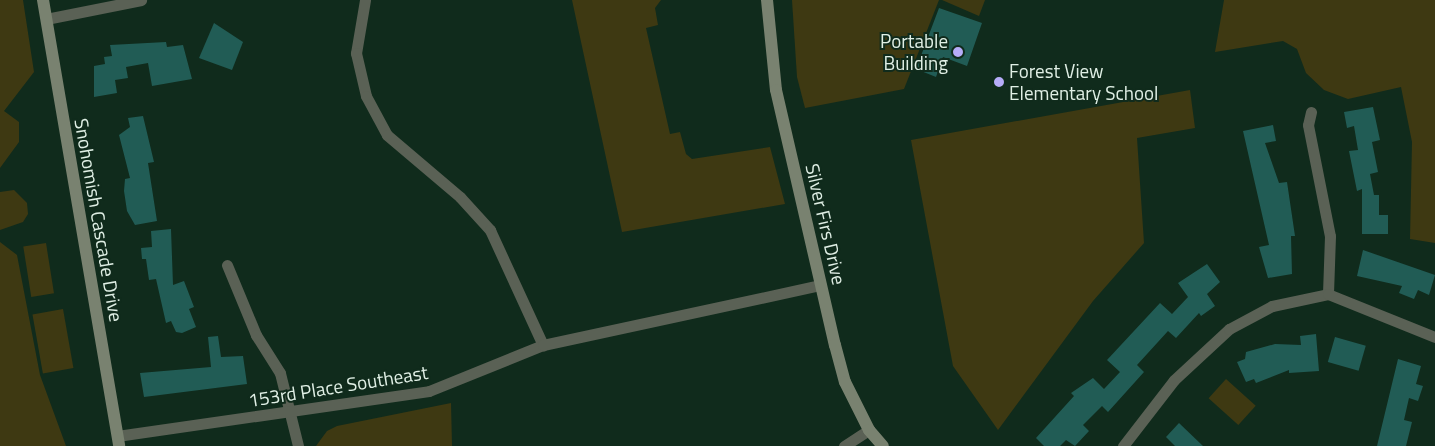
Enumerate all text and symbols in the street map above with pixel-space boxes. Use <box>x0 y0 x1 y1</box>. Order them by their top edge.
place label: Portable Building <box>880 30 948 74</box>
marker: Portable Building <box>952 46 964 58</box>
place label: Forest View Elementary School <box>1009 60 1158 104</box>
marker: Forest View Elementary School <box>993 76 1005 88</box>
street label: Snohomish Cascade Drive <box>70 117 128 323</box>
street label: Silver Firs Drive <box>801 161 851 287</box>
street label: 153rd Place Southeast <box>247 361 429 411</box>

